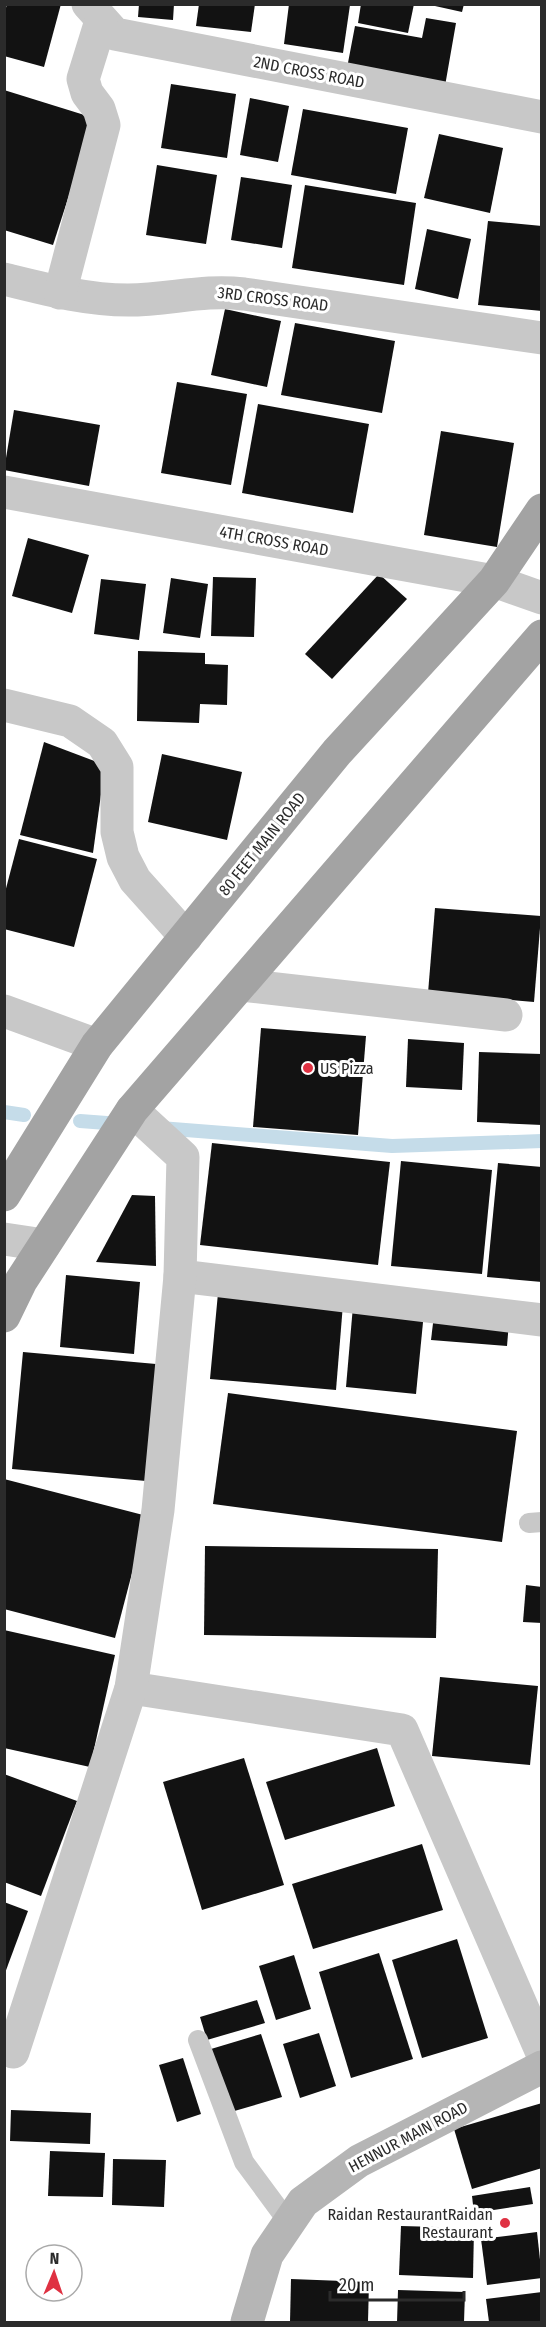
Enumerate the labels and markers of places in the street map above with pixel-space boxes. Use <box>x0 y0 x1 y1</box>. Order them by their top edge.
place label: US Pizza <box>320 1059 374 1078</box>
marker: US Pizza <box>301 1061 315 1075</box>
place label: Raidan RestaurantRaidan Restaurant <box>328 2205 494 2242</box>
marker: Raidan RestaurantRaidan Restaurant <box>498 2216 512 2230</box>

